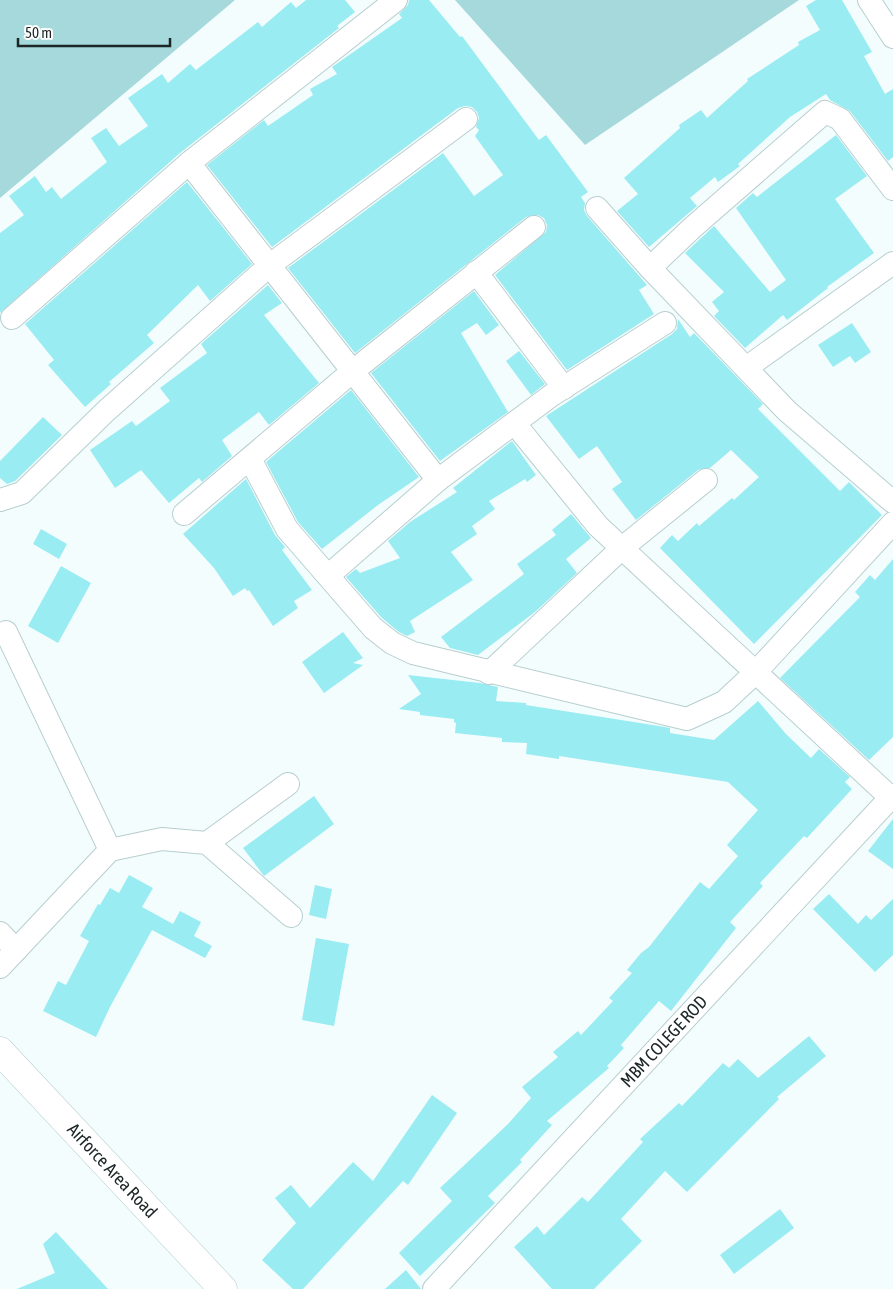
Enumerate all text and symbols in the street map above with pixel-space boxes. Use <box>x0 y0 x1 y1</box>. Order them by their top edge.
scale bar <box>18 15 170 47</box>
text: 50 m <box>25 24 52 41</box>
street label: MBM COLEGE ROD <box>616 991 711 1091</box>
street label: Airforce Area Road <box>63 1119 162 1222</box>

